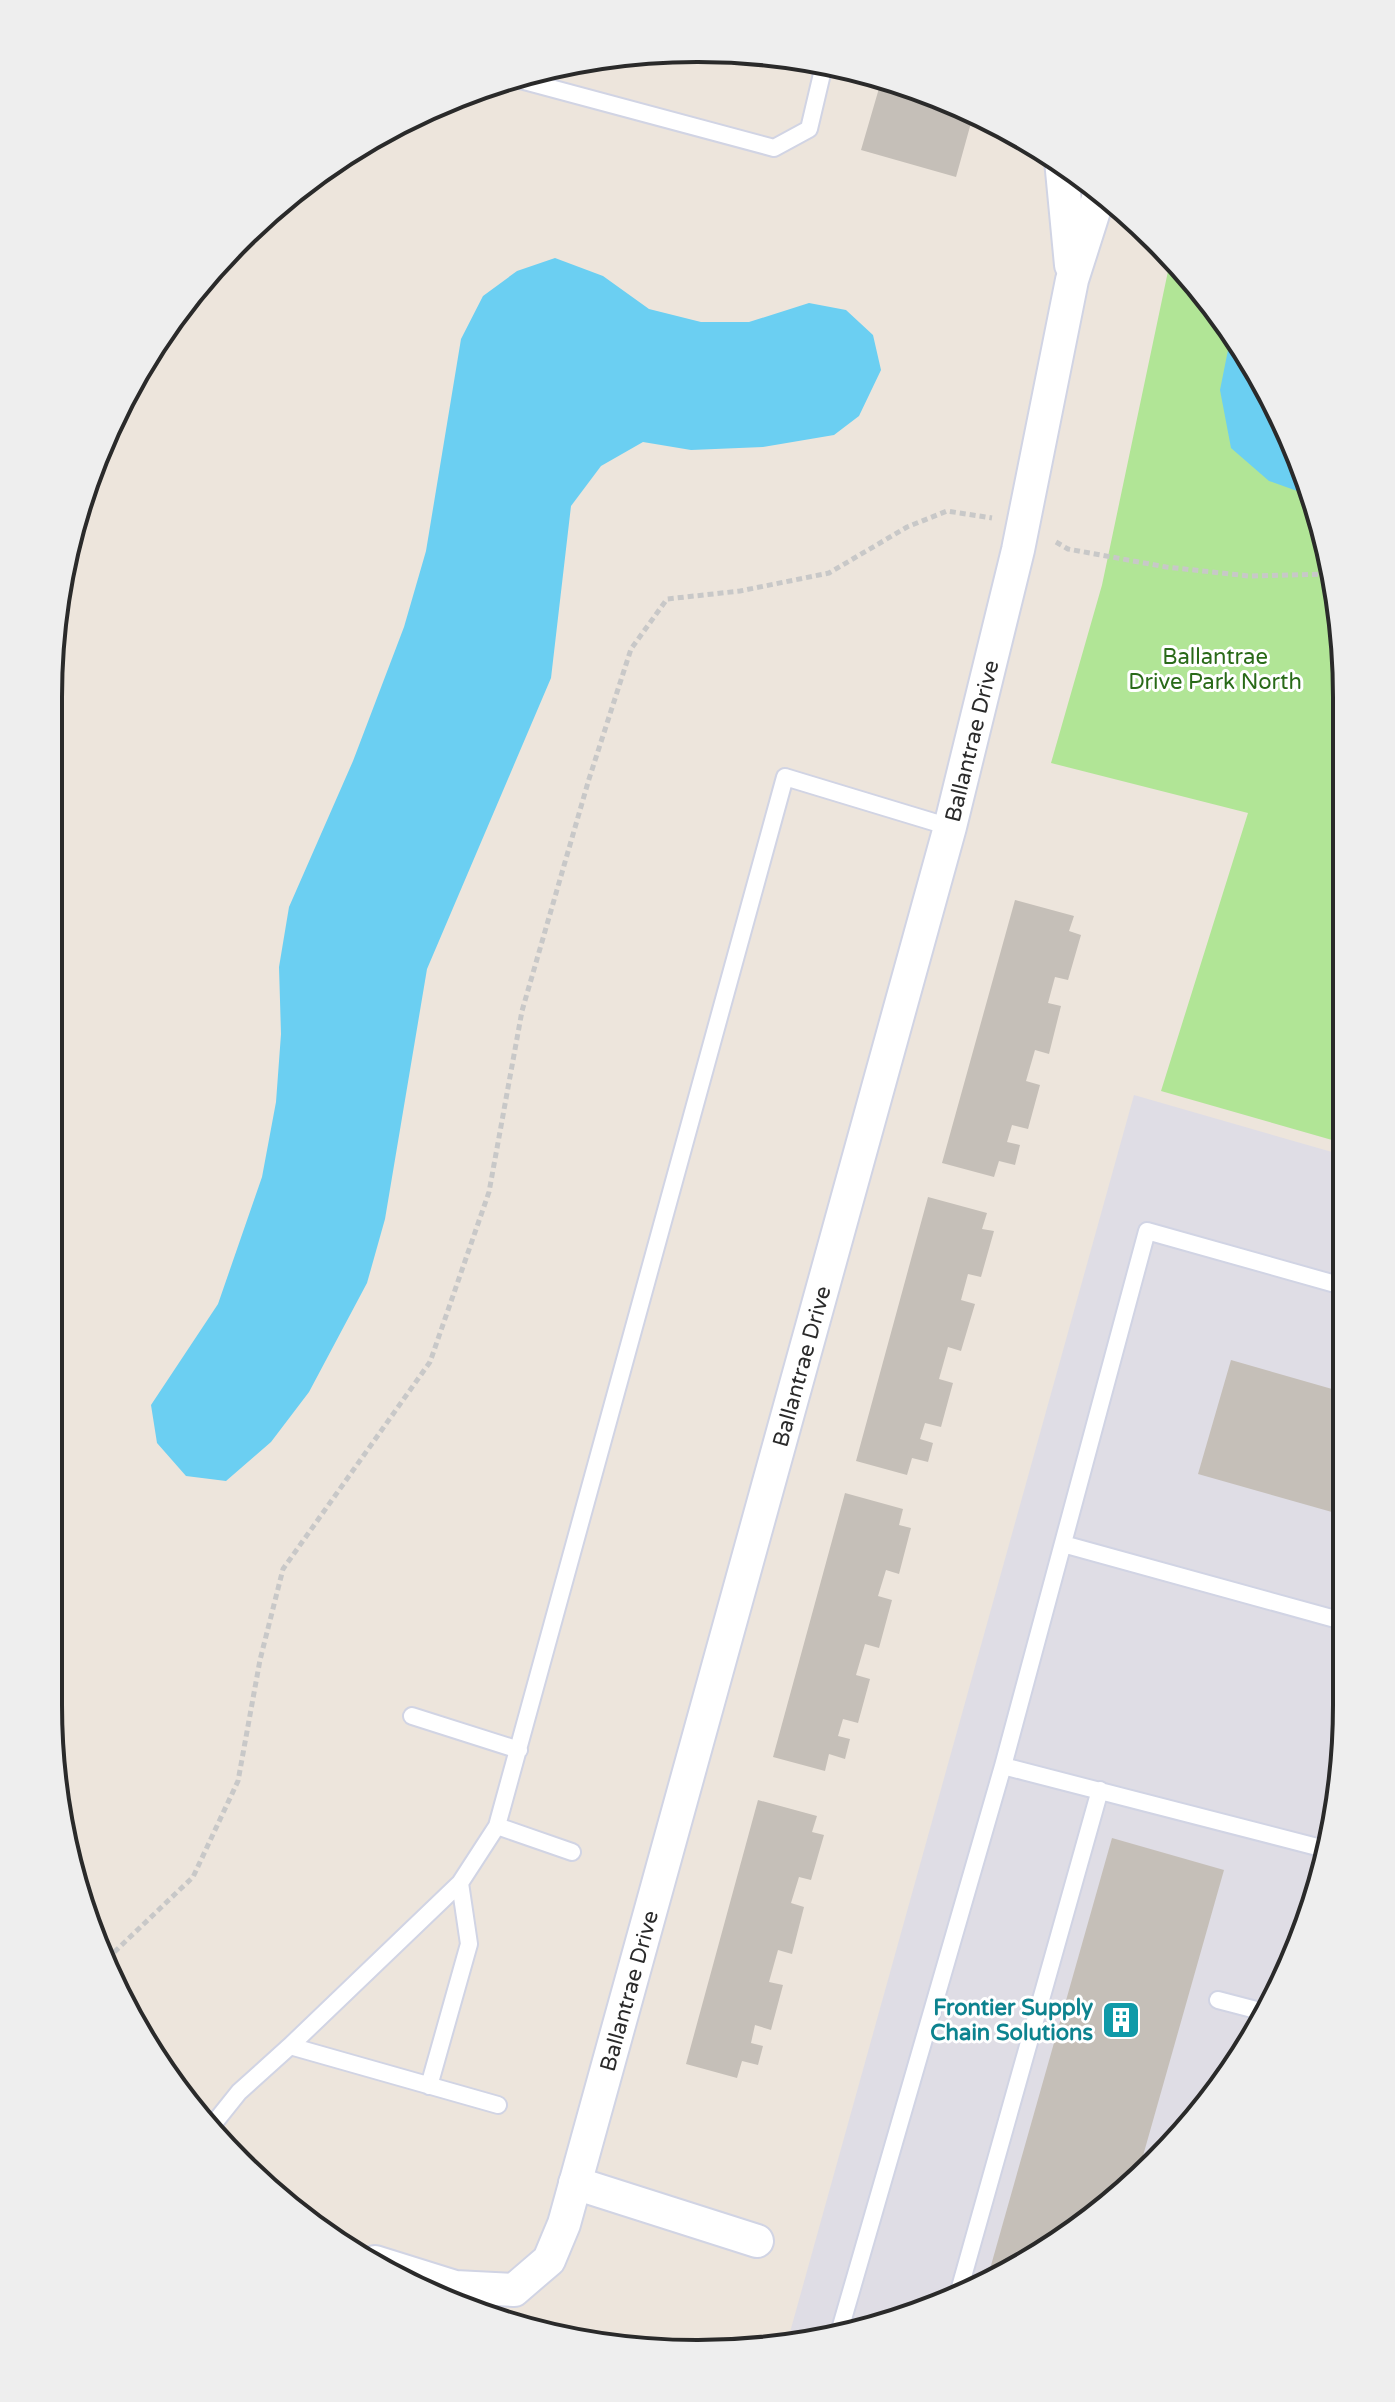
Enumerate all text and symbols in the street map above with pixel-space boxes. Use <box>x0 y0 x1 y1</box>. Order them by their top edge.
park label: Ballantrae Drive Park North <box>1128 644 1302 695</box>
street label: Ballantrae Drive <box>940 658 1004 825</box>
street label: Ballantrae Drive <box>767 1283 837 1450</box>
street label: Ballantrae Drive <box>595 1908 664 2074</box>
place label: Frontier Supply Chain Solutions <box>930 1995 1093 2046</box>
building icon: Frontier Supply Chain Solutions <box>1100 1999 1142 2041</box>

